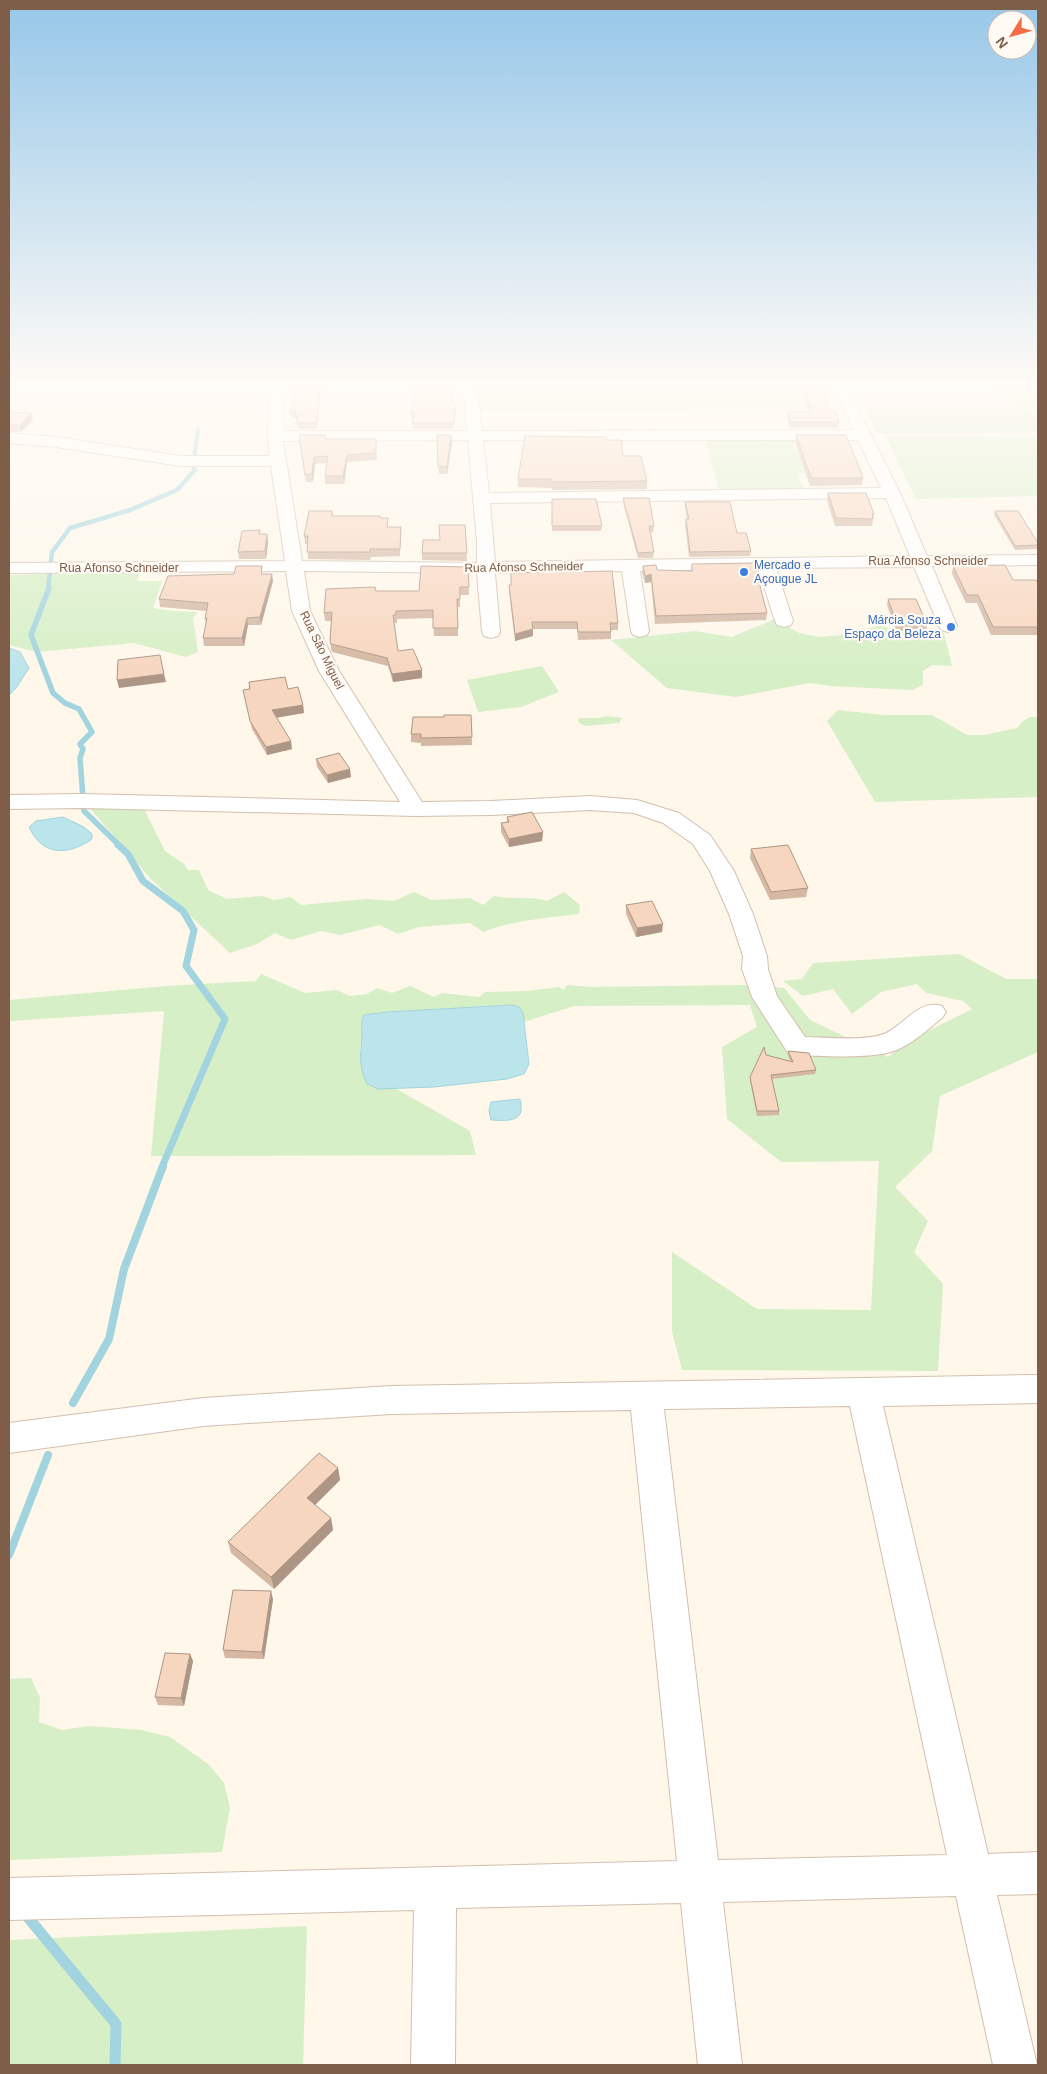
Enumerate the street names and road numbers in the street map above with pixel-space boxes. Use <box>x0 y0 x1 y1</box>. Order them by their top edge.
street label: Rua Afonso Schneider <box>868 554 988 568</box>
street label: Rua Afonso Schneider <box>464 559 584 575</box>
street label: Rua Afonso Schneider <box>59 561 179 575</box>
street label: Rua São Miguel <box>297 609 347 691</box>

